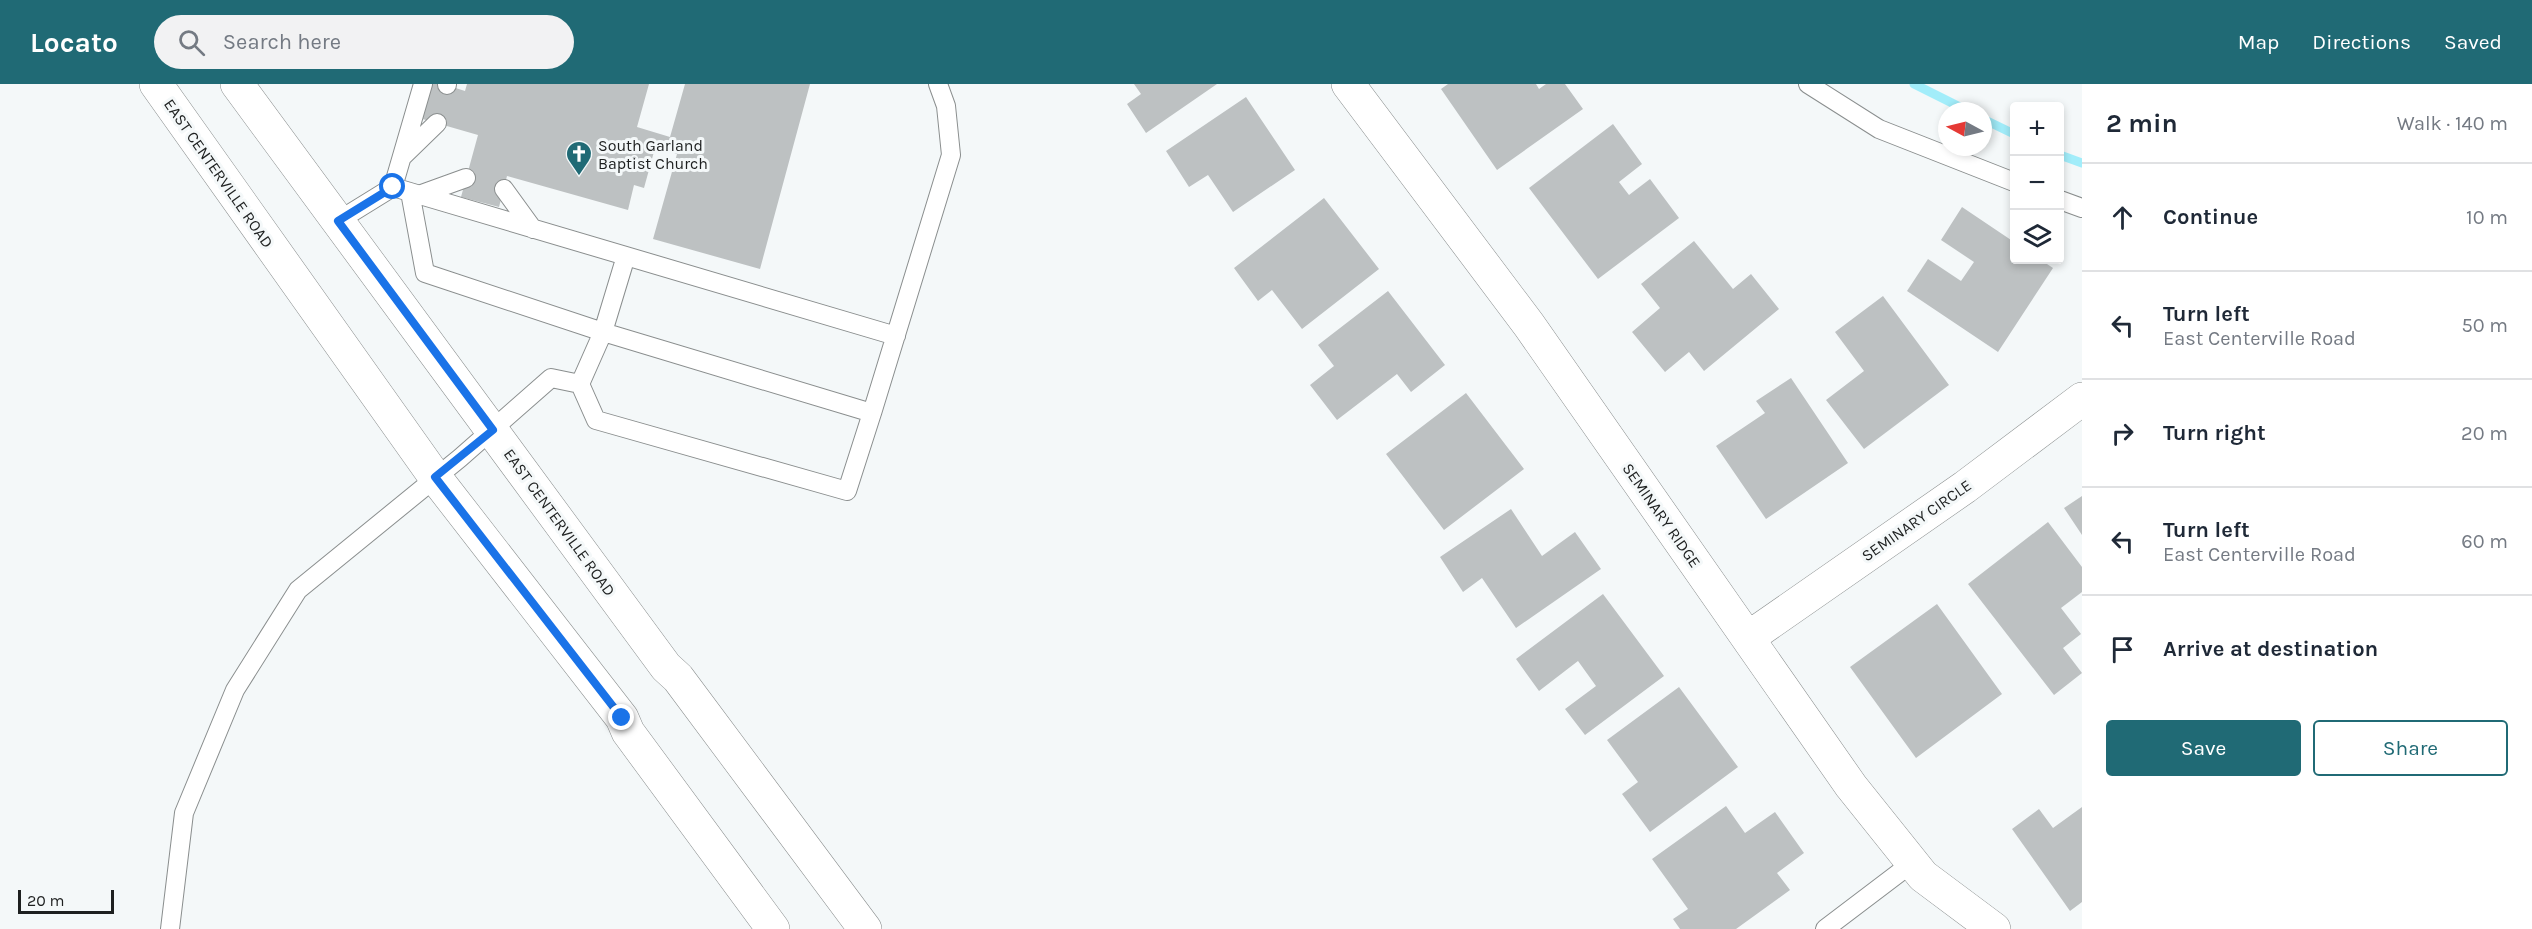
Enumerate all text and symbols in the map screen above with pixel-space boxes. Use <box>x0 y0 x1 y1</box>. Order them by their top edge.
search box <box>154 15 574 69</box>
text: Locato <box>30 26 118 59</box>
icon: search <box>175 26 208 59</box>
text: Search here <box>223 29 341 55</box>
text: Map <box>2238 30 2279 54</box>
text: Directions <box>2312 30 2411 54</box>
text: Saved <box>2444 30 2502 54</box>
street label: EAST CENTERVILLE ROAD <box>160 95 277 251</box>
north arrow <box>1938 102 1992 156</box>
map controls <box>2010 102 2064 264</box>
button: + <box>2010 102 2064 156</box>
text: 2 min <box>2106 108 2178 139</box>
text: Walk · 140 m <box>2397 112 2508 135</box>
place label: South Garland Baptist Church <box>598 136 708 173</box>
church icon: South Garland Baptist Church <box>564 139 594 177</box>
button: − <box>2010 156 2064 210</box>
route start <box>379 173 405 199</box>
icon: ahead <box>2106 201 2139 234</box>
text: Continue <box>2163 204 2258 230</box>
text: 10 m <box>2466 206 2508 229</box>
button: layers <box>2010 210 2064 264</box>
text: Turn left <box>2163 301 2250 327</box>
icon: left <box>2106 309 2139 342</box>
text: 50 m <box>2461 314 2508 337</box>
text: East Centerville Road <box>2163 327 2356 350</box>
icon: right <box>2106 417 2139 450</box>
text: Turn right <box>2163 420 2266 446</box>
text: 20 m <box>2461 422 2508 445</box>
street label: EAST CENTERVILLE ROAD <box>500 445 619 600</box>
street label: SEMINARY RIDGE <box>1618 459 1705 571</box>
street label: SEMINARY CIRCLE <box>1858 475 1975 565</box>
text: Turn left <box>2163 517 2250 543</box>
icon: left <box>2106 525 2139 558</box>
text: 60 m <box>2461 530 2508 553</box>
text: East Centerville Road <box>2163 543 2356 566</box>
icon: arrive <box>2106 633 2139 666</box>
text: Arrive at destination <box>2163 636 2378 662</box>
route end <box>608 704 634 730</box>
button: Save <box>2106 720 2301 776</box>
button: Share <box>2313 720 2508 776</box>
scale bar <box>18 887 114 914</box>
text: 20 m <box>27 891 65 910</box>

